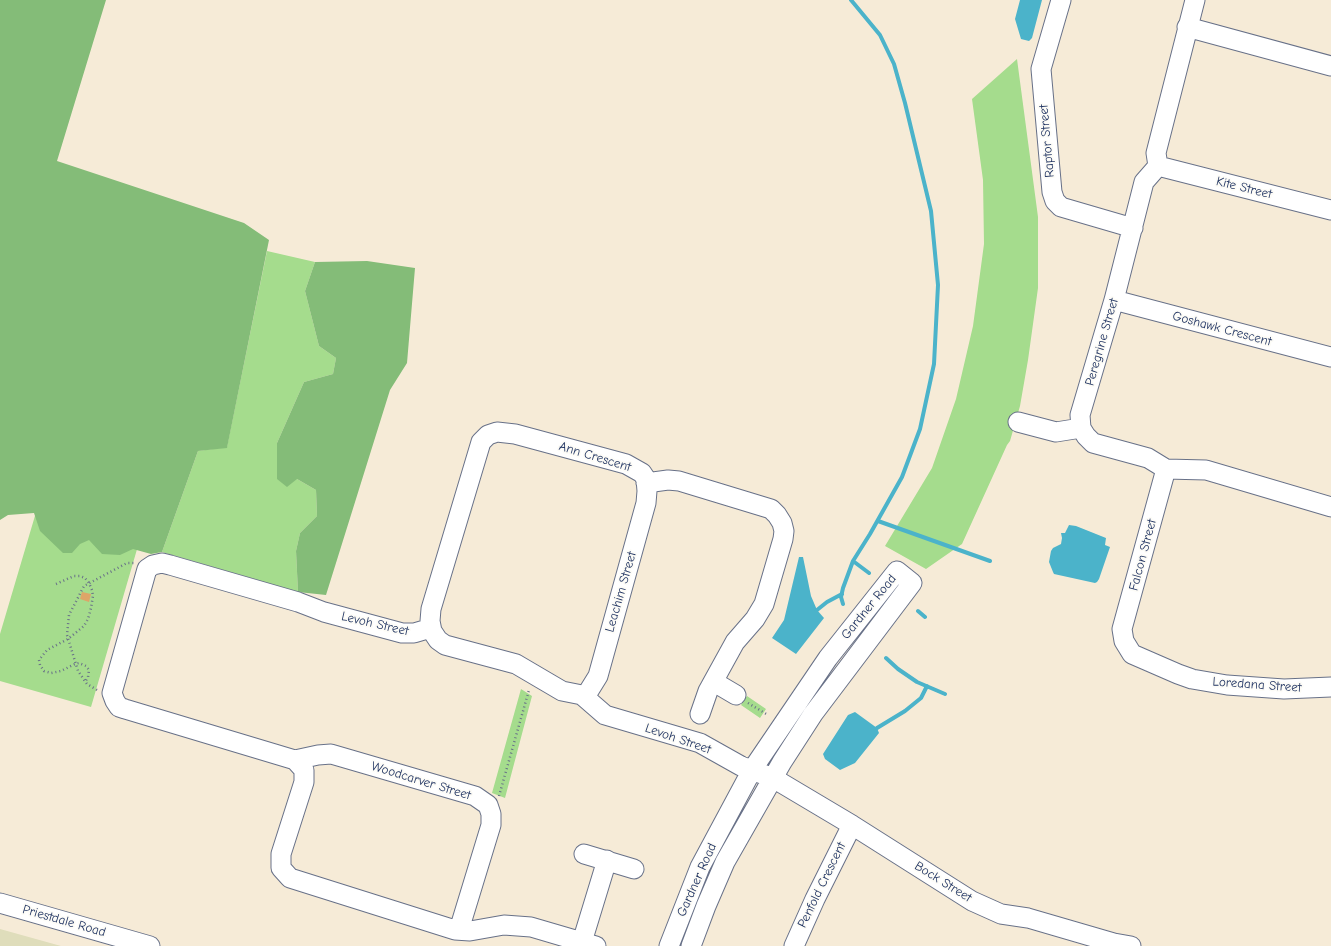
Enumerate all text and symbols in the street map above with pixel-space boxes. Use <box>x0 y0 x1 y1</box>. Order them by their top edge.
street label: Raptor Street <box>1036 104 1058 178</box>
street label: Kite Street <box>1214 174 1274 202</box>
street label: Peregrine Street <box>1082 296 1122 388</box>
street label: Goshawk Crescent <box>1171 308 1273 350</box>
street label: Ann Crescent <box>557 439 633 475</box>
street label: Falcon Street <box>1126 517 1160 593</box>
street label: Leachim Street <box>602 550 640 634</box>
street label: Gardner Road <box>838 571 900 643</box>
street label: Levoh Street <box>340 609 410 639</box>
street label: Loredana Street <box>1212 674 1302 696</box>
street label: Levoh Street <box>643 720 713 758</box>
street label: Woodcarver Street <box>369 758 473 804</box>
street label: Penfold Crescent <box>795 840 849 930</box>
street label: Gardner Road <box>674 841 720 919</box>
street label: Bock Street <box>912 858 974 906</box>
street label: Priestdale Road <box>21 902 107 940</box>

